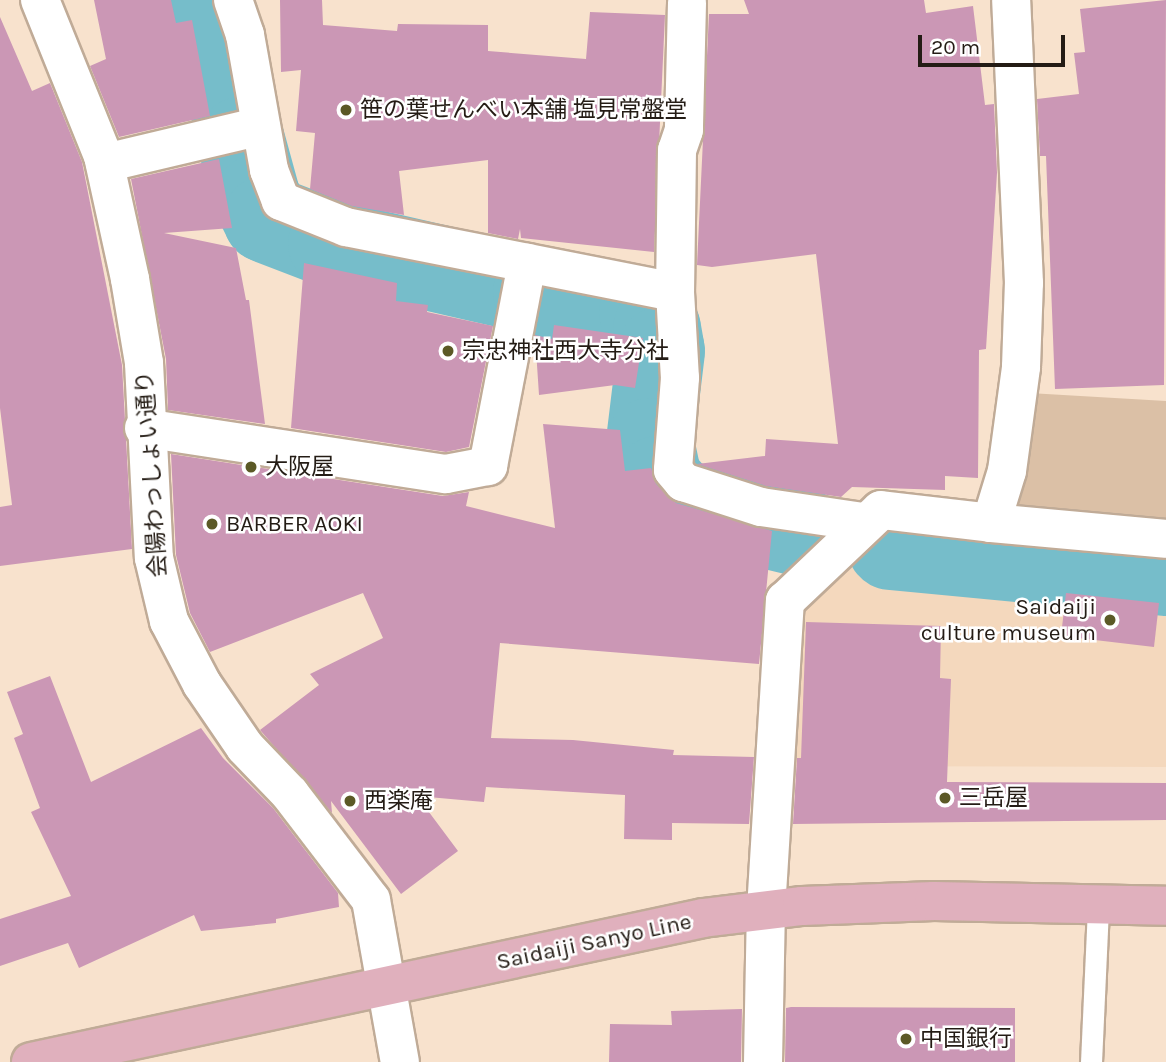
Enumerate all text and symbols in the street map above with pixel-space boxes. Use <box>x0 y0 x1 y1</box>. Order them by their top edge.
scale bar <box>921 21 1068 65</box>
text: 20 m <box>931 35 980 59</box>
place label: 笹の葉せんべい本舗 塩見常盤堂 <box>360 96 687 124</box>
marker: 笹の葉せんべい本舗 塩見常盤堂 <box>338 102 354 118</box>
place label: 宗忠神社西大寺分社 <box>462 337 669 365</box>
marker: 宗忠神社西大寺分社 <box>440 343 456 359</box>
street label: 会陽わっしょい通り <box>131 370 173 578</box>
place label: 大阪屋 <box>265 453 334 481</box>
marker: 大阪屋 <box>243 459 259 475</box>
place label: BARBER AOKI <box>226 510 363 538</box>
marker: BARBER AOKI <box>204 516 220 532</box>
place label: Saidaiji culture museum <box>921 593 1096 647</box>
marker: Saidaiji culture museum <box>1102 612 1118 628</box>
place label: 三岳屋 <box>959 784 1028 812</box>
place label: 西楽庵 <box>364 787 433 815</box>
marker: 三岳屋 <box>937 790 953 806</box>
marker: 西楽庵 <box>342 793 358 809</box>
street label: Saidaiji Sanyo Line <box>494 908 694 976</box>
place label: 中国銀行 <box>920 1025 1012 1053</box>
marker: 中国銀行 <box>898 1031 914 1047</box>

